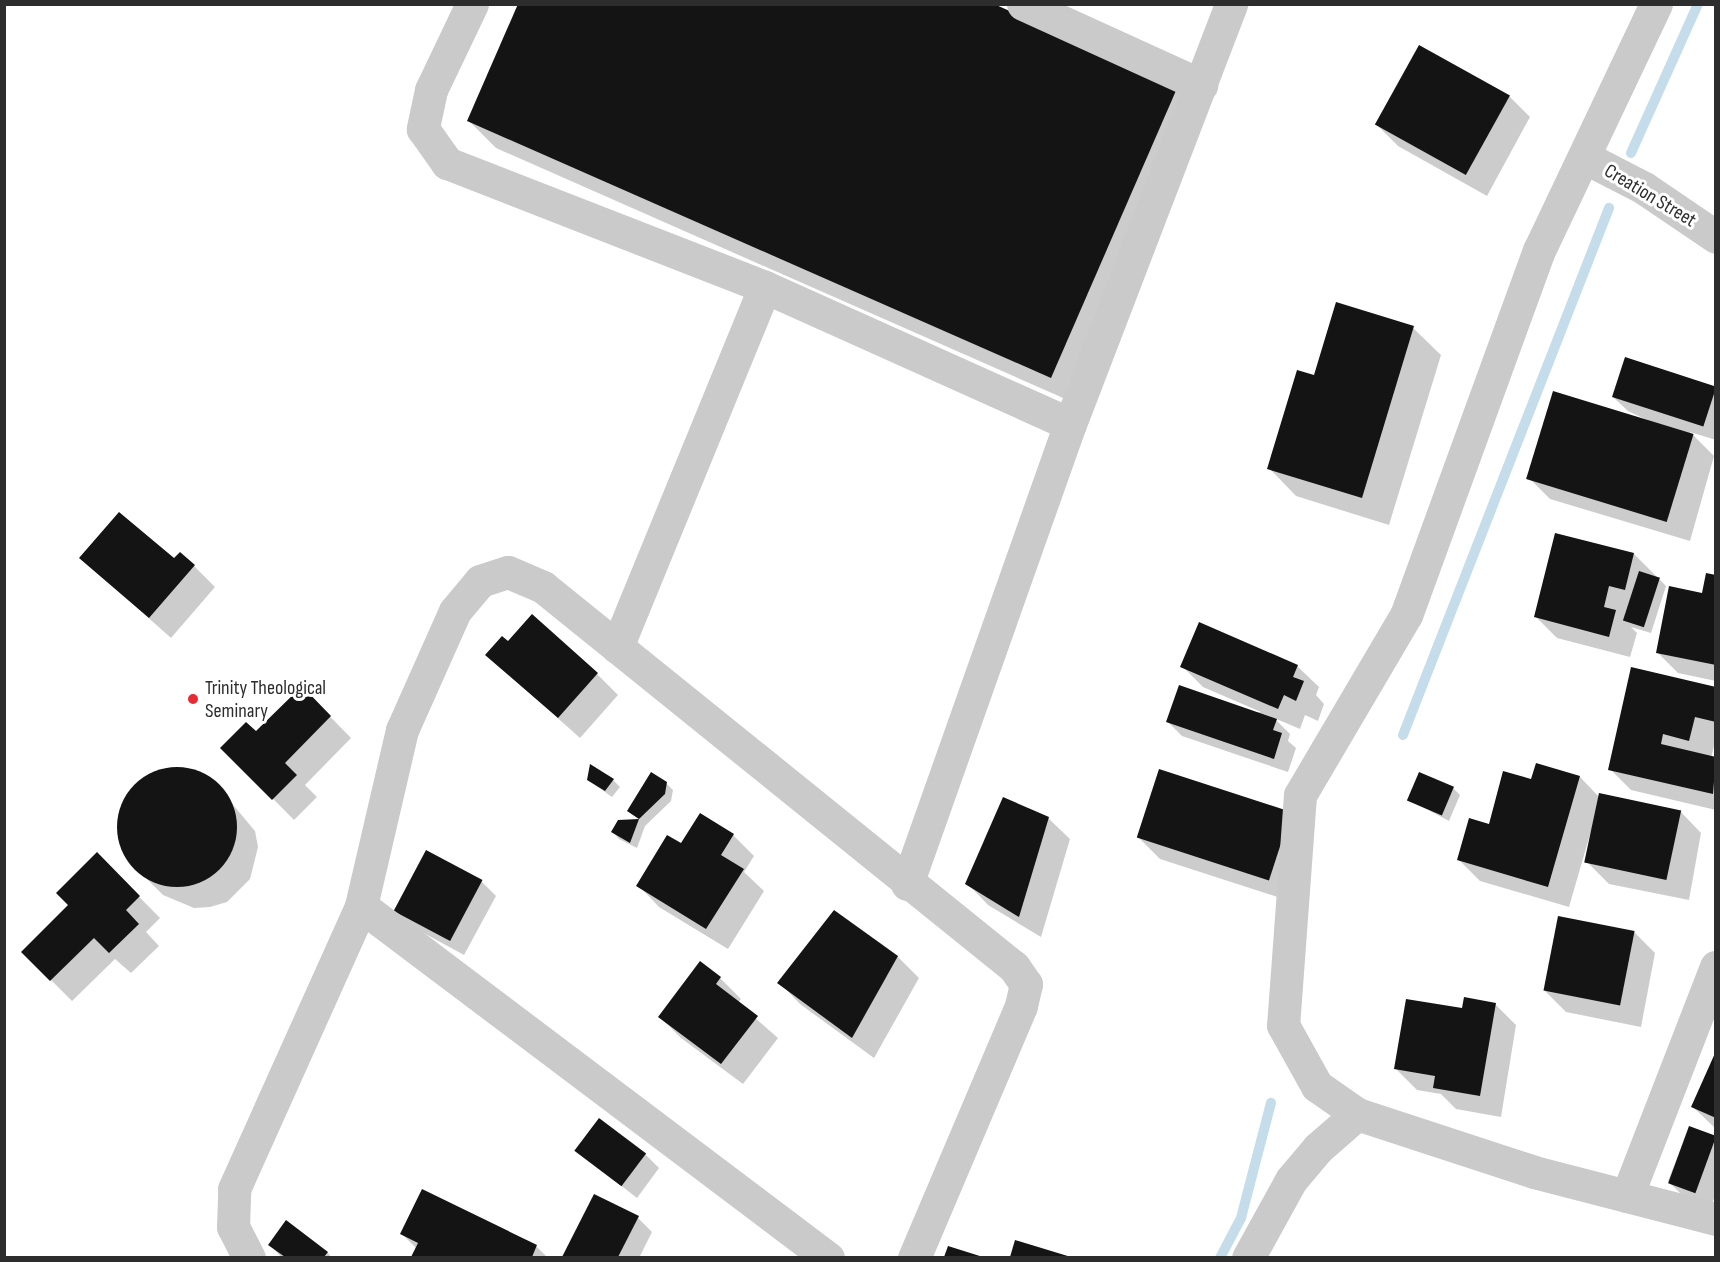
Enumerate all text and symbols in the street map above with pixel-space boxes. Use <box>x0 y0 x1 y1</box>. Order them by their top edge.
street label: Creation Street <box>1600 159 1700 233</box>
place label: Trinity Theological Seminary <box>205 676 326 723</box>
marker: Trinity Theological Seminary <box>186 692 200 706</box>

